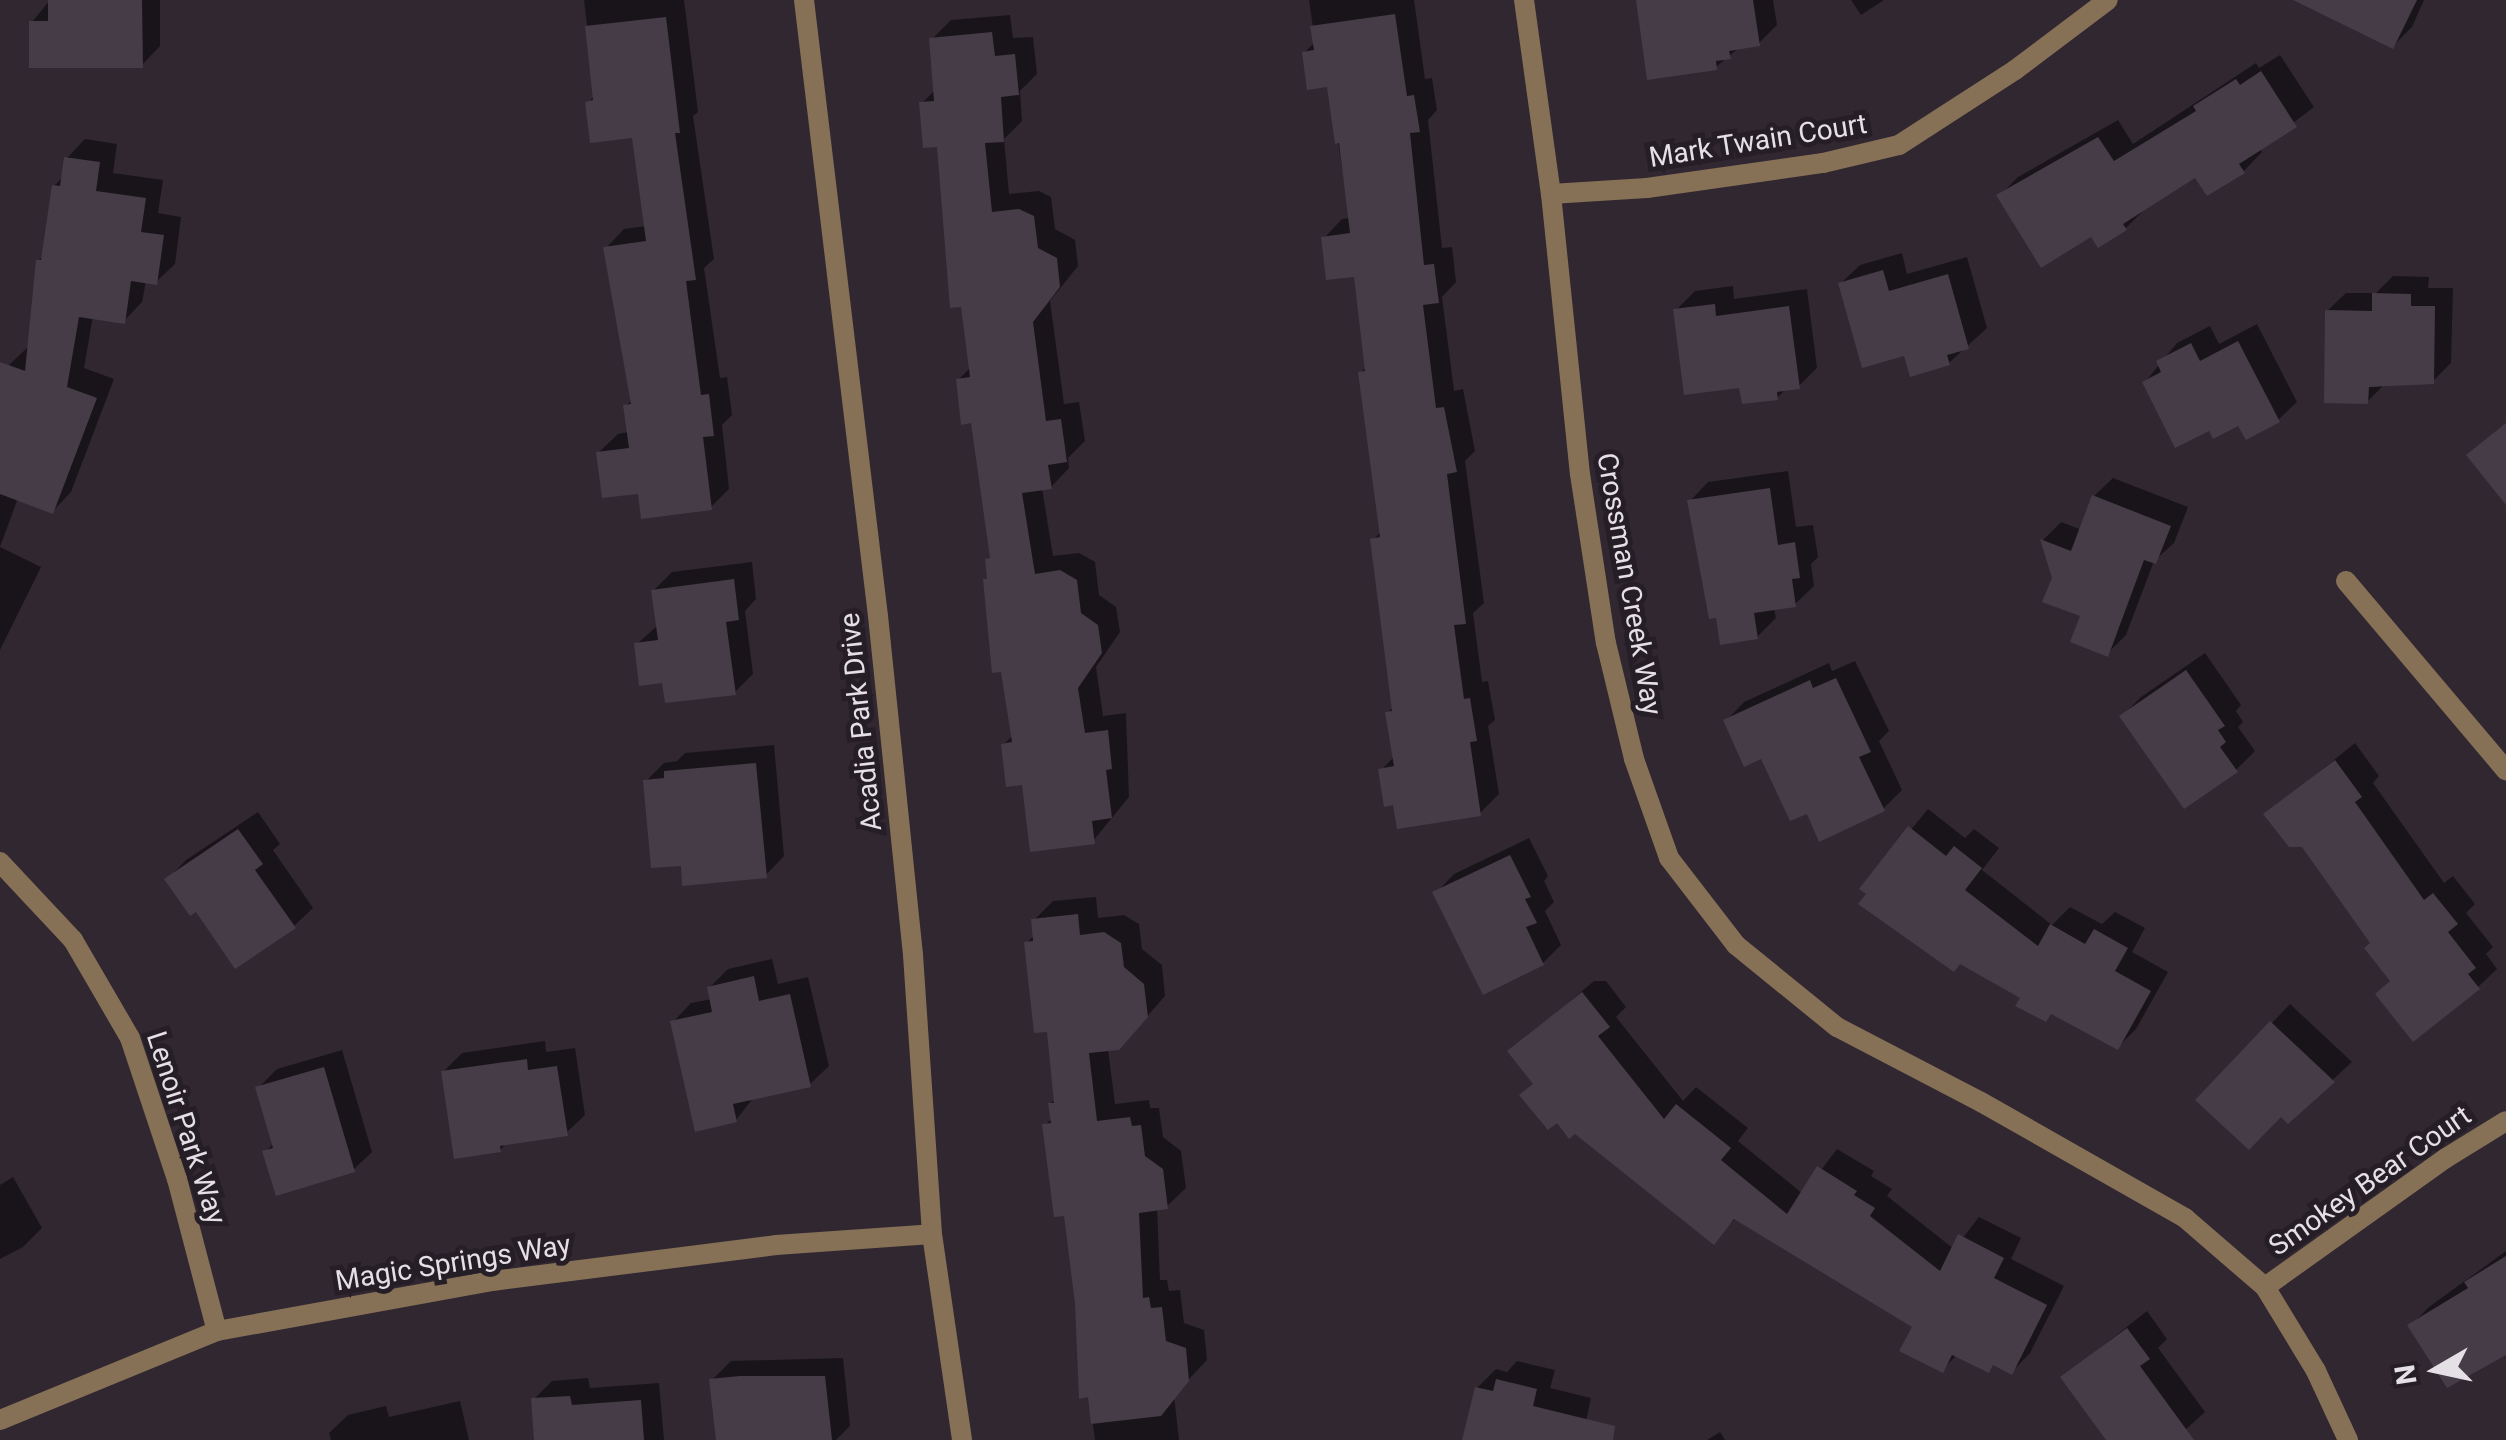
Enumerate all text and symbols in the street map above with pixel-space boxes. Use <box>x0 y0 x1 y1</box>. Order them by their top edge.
street label: Mark Twain Court <box>1646 107 1870 175</box>
street label: Crossman Creek Way <box>1589 450 1669 718</box>
street label: Acadia Park Drive <box>833 611 889 833</box>
street label: Lenoir Park Way <box>139 1027 233 1229</box>
street label: Smokey Bear Court <box>2263 1099 2477 1263</box>
street label: Magic Springs Way <box>333 1228 573 1298</box>
north arrow <box>2386 1320 2486 1420</box>
text: N <box>2388 1362 2424 1387</box>

